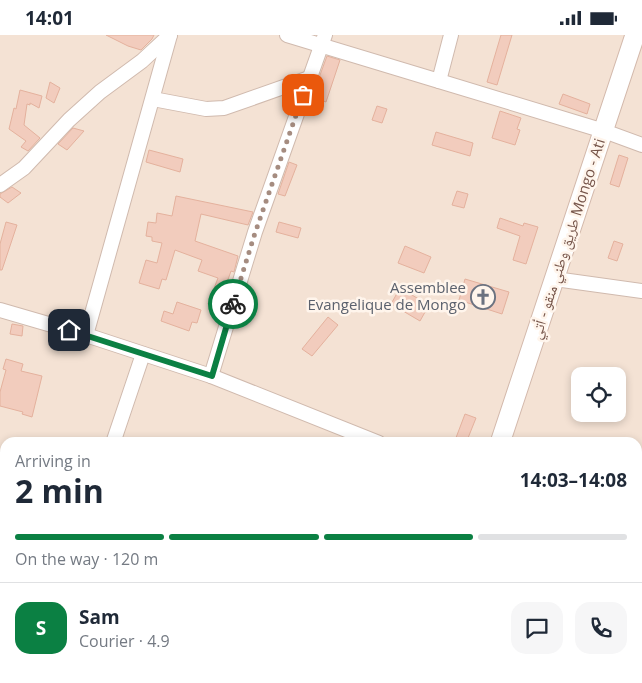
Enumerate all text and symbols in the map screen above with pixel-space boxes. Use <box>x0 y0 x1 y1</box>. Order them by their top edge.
text: 14:01 <box>25 5 74 31</box>
pin <box>282 74 324 116</box>
icon: bag <box>289 81 317 109</box>
street label: طريق وطني منقو - أتي Mongo - Ati <box>525 136 612 342</box>
place label: Assemblee Evangelique de Mongo <box>307 277 466 314</box>
courier <box>208 279 258 329</box>
church icon: Assemblee Evangelique de Mongo <box>470 284 496 310</box>
icon: bike <box>219 290 247 318</box>
pin <box>48 309 90 351</box>
icon: home <box>55 316 83 344</box>
map controls <box>571 367 626 422</box>
button: locate <box>571 367 626 422</box>
text: Arriving in <box>15 450 91 472</box>
text: 14:03–14:08 <box>520 467 627 493</box>
text: 2 min <box>15 469 104 512</box>
text: On the way · 120 m <box>15 548 158 570</box>
button: chat <box>511 602 563 654</box>
button: phone <box>575 602 627 654</box>
text: Sam <box>79 604 120 630</box>
text: S <box>36 615 46 641</box>
text: Courier · 4.9 <box>79 630 170 652</box>

